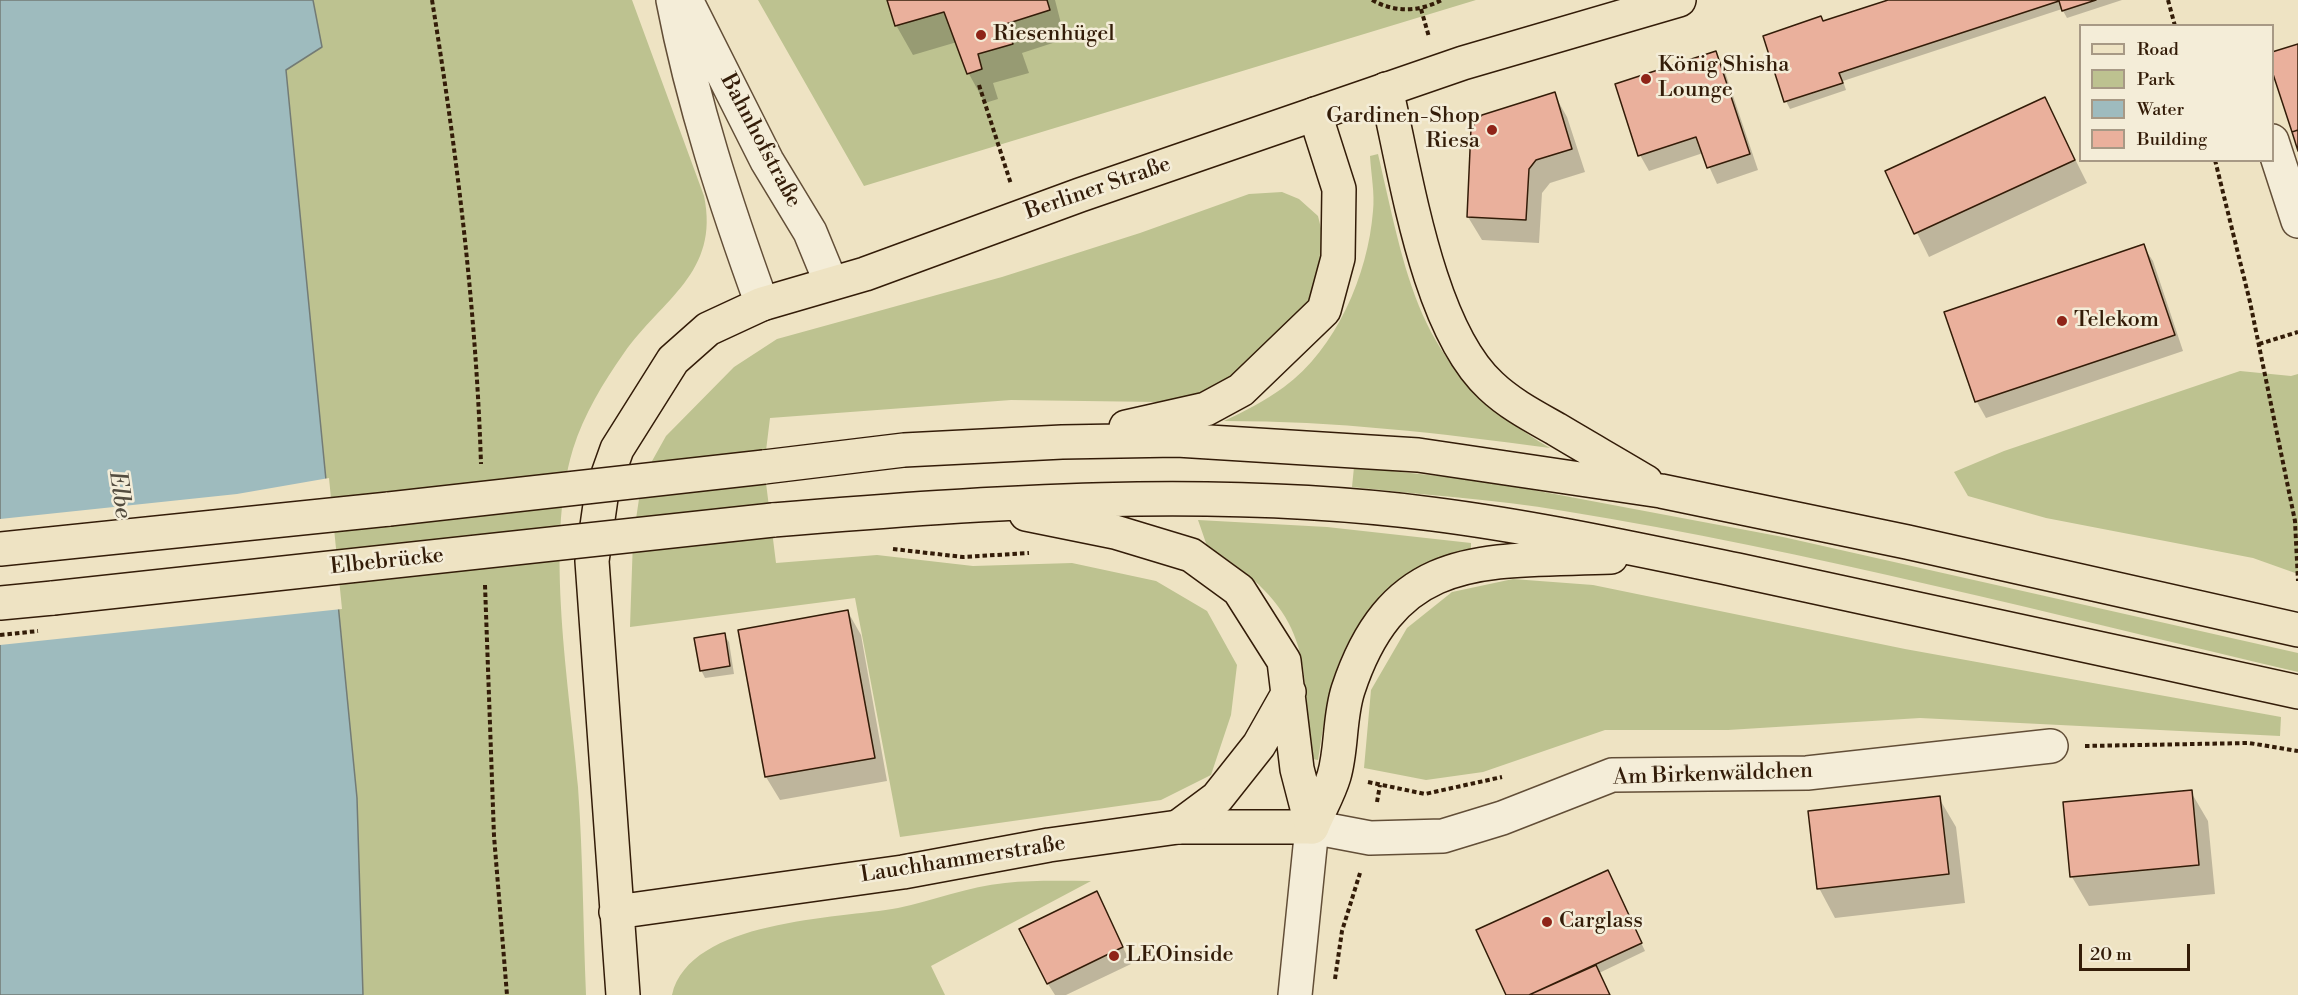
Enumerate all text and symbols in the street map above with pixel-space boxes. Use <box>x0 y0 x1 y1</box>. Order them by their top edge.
place label: Riesenhügel <box>993 22 1115 48</box>
legend <box>2079 24 2274 162</box>
marker: Riesenhügel <box>974 28 988 42</box>
text: Road <box>2137 38 2179 61</box>
place label: König Shisha Lounge <box>1658 53 1789 104</box>
text: Park <box>2137 68 2174 91</box>
street label: Bahnhofstraße <box>714 70 806 212</box>
marker: König Shisha Lounge <box>1639 72 1653 86</box>
text: Water <box>2137 98 2184 121</box>
place label: Gardinen-Shop Riesa <box>1326 104 1480 156</box>
marker: Gardinen-Shop Riesa <box>1485 123 1499 137</box>
text: Building <box>2137 128 2207 151</box>
street label: Berliner Straße <box>1022 152 1174 226</box>
place label: Telekom <box>2074 308 2159 334</box>
marker: Telekom <box>2055 314 2069 328</box>
water label: Elbe <box>101 470 137 520</box>
street label: Elbebrücke <box>329 543 445 581</box>
street label: Am Birkenwäldchen <box>1613 758 1813 792</box>
street label: Lauchhammerstraße <box>859 831 1067 889</box>
place label: Carglass <box>1559 909 1643 935</box>
marker: Carglass <box>1540 915 1554 929</box>
scale bar <box>2082 932 2193 970</box>
place label: LEOinside <box>1126 943 1234 969</box>
text: 20 m <box>2090 943 2132 966</box>
marker: LEOinside <box>1107 949 1121 963</box>

